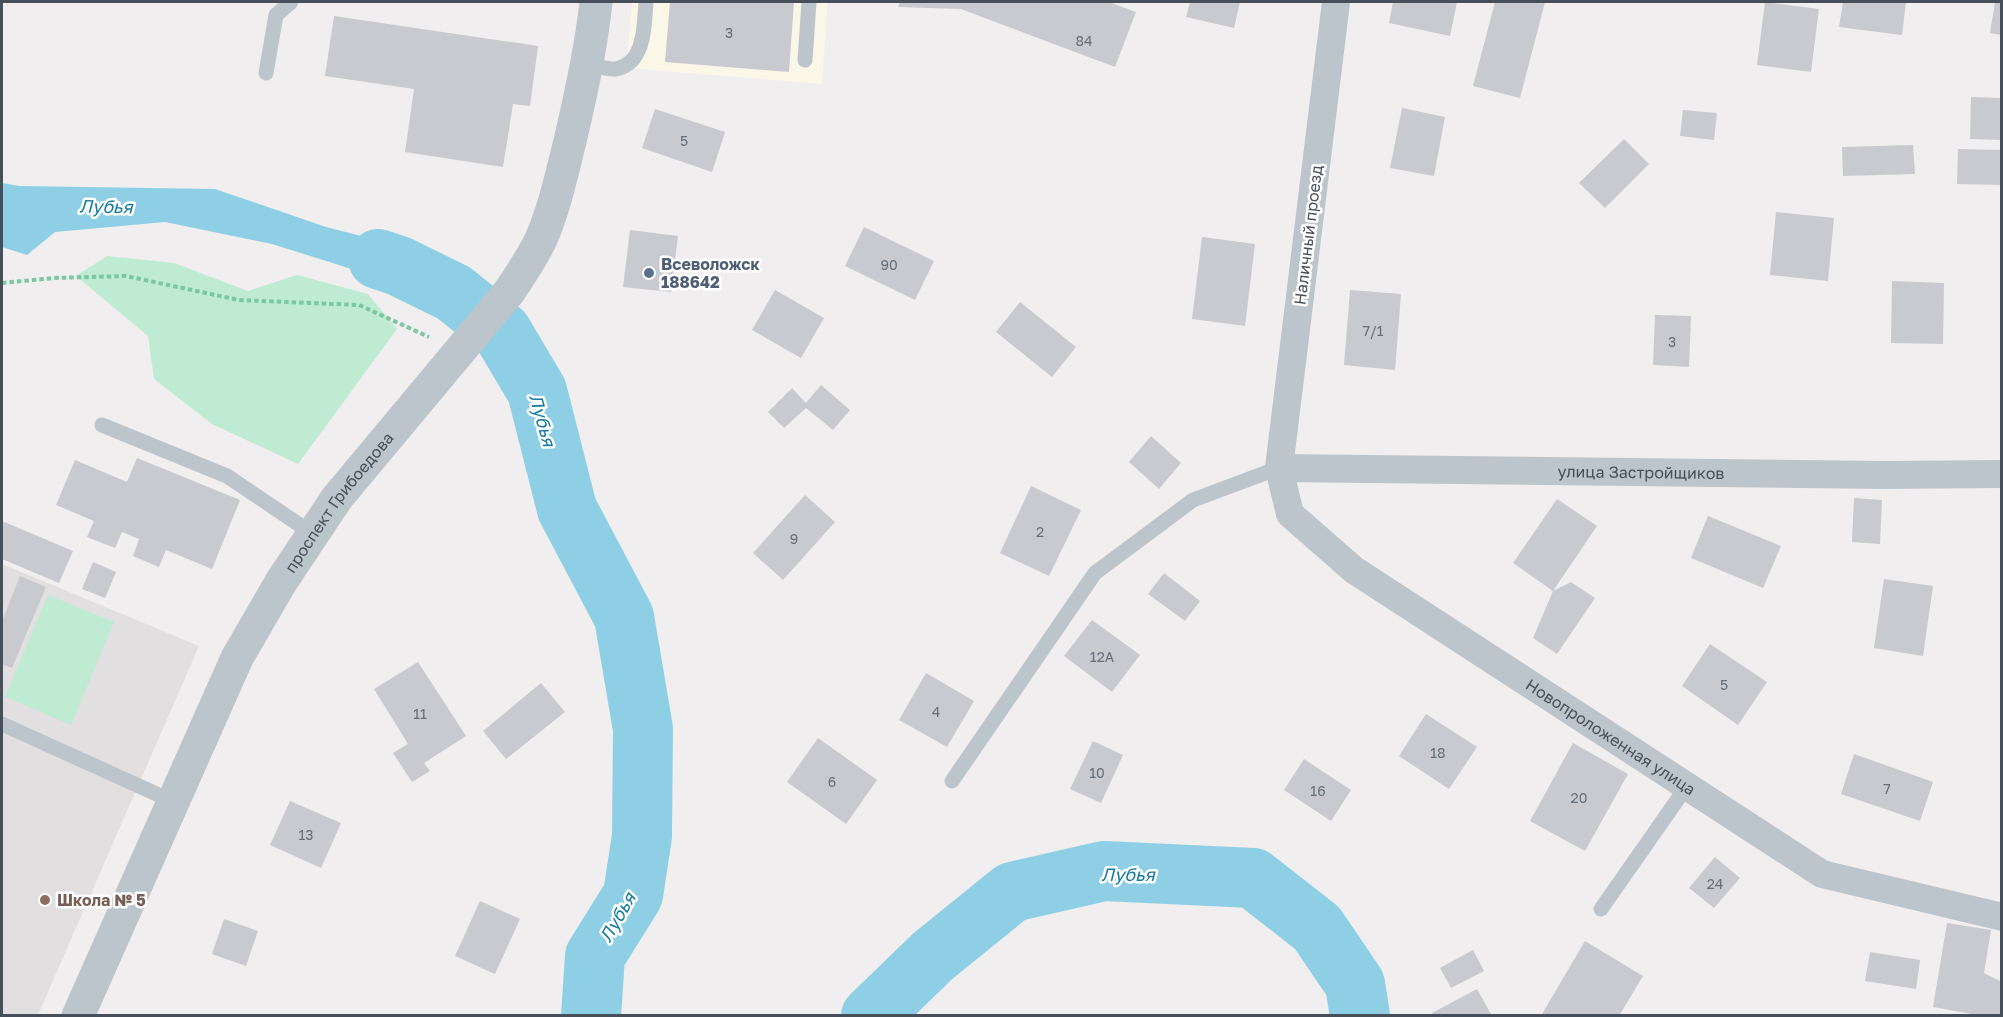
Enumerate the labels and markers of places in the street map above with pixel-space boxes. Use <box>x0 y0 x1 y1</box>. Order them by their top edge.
place label: Всеволожск 188642 <box>661 254 760 292</box>
marker: Всеволожск 188642 <box>642 266 656 280</box>
place label: Школа № 5 <box>57 890 146 910</box>
marker: Школа № 5 <box>38 893 52 907</box>

